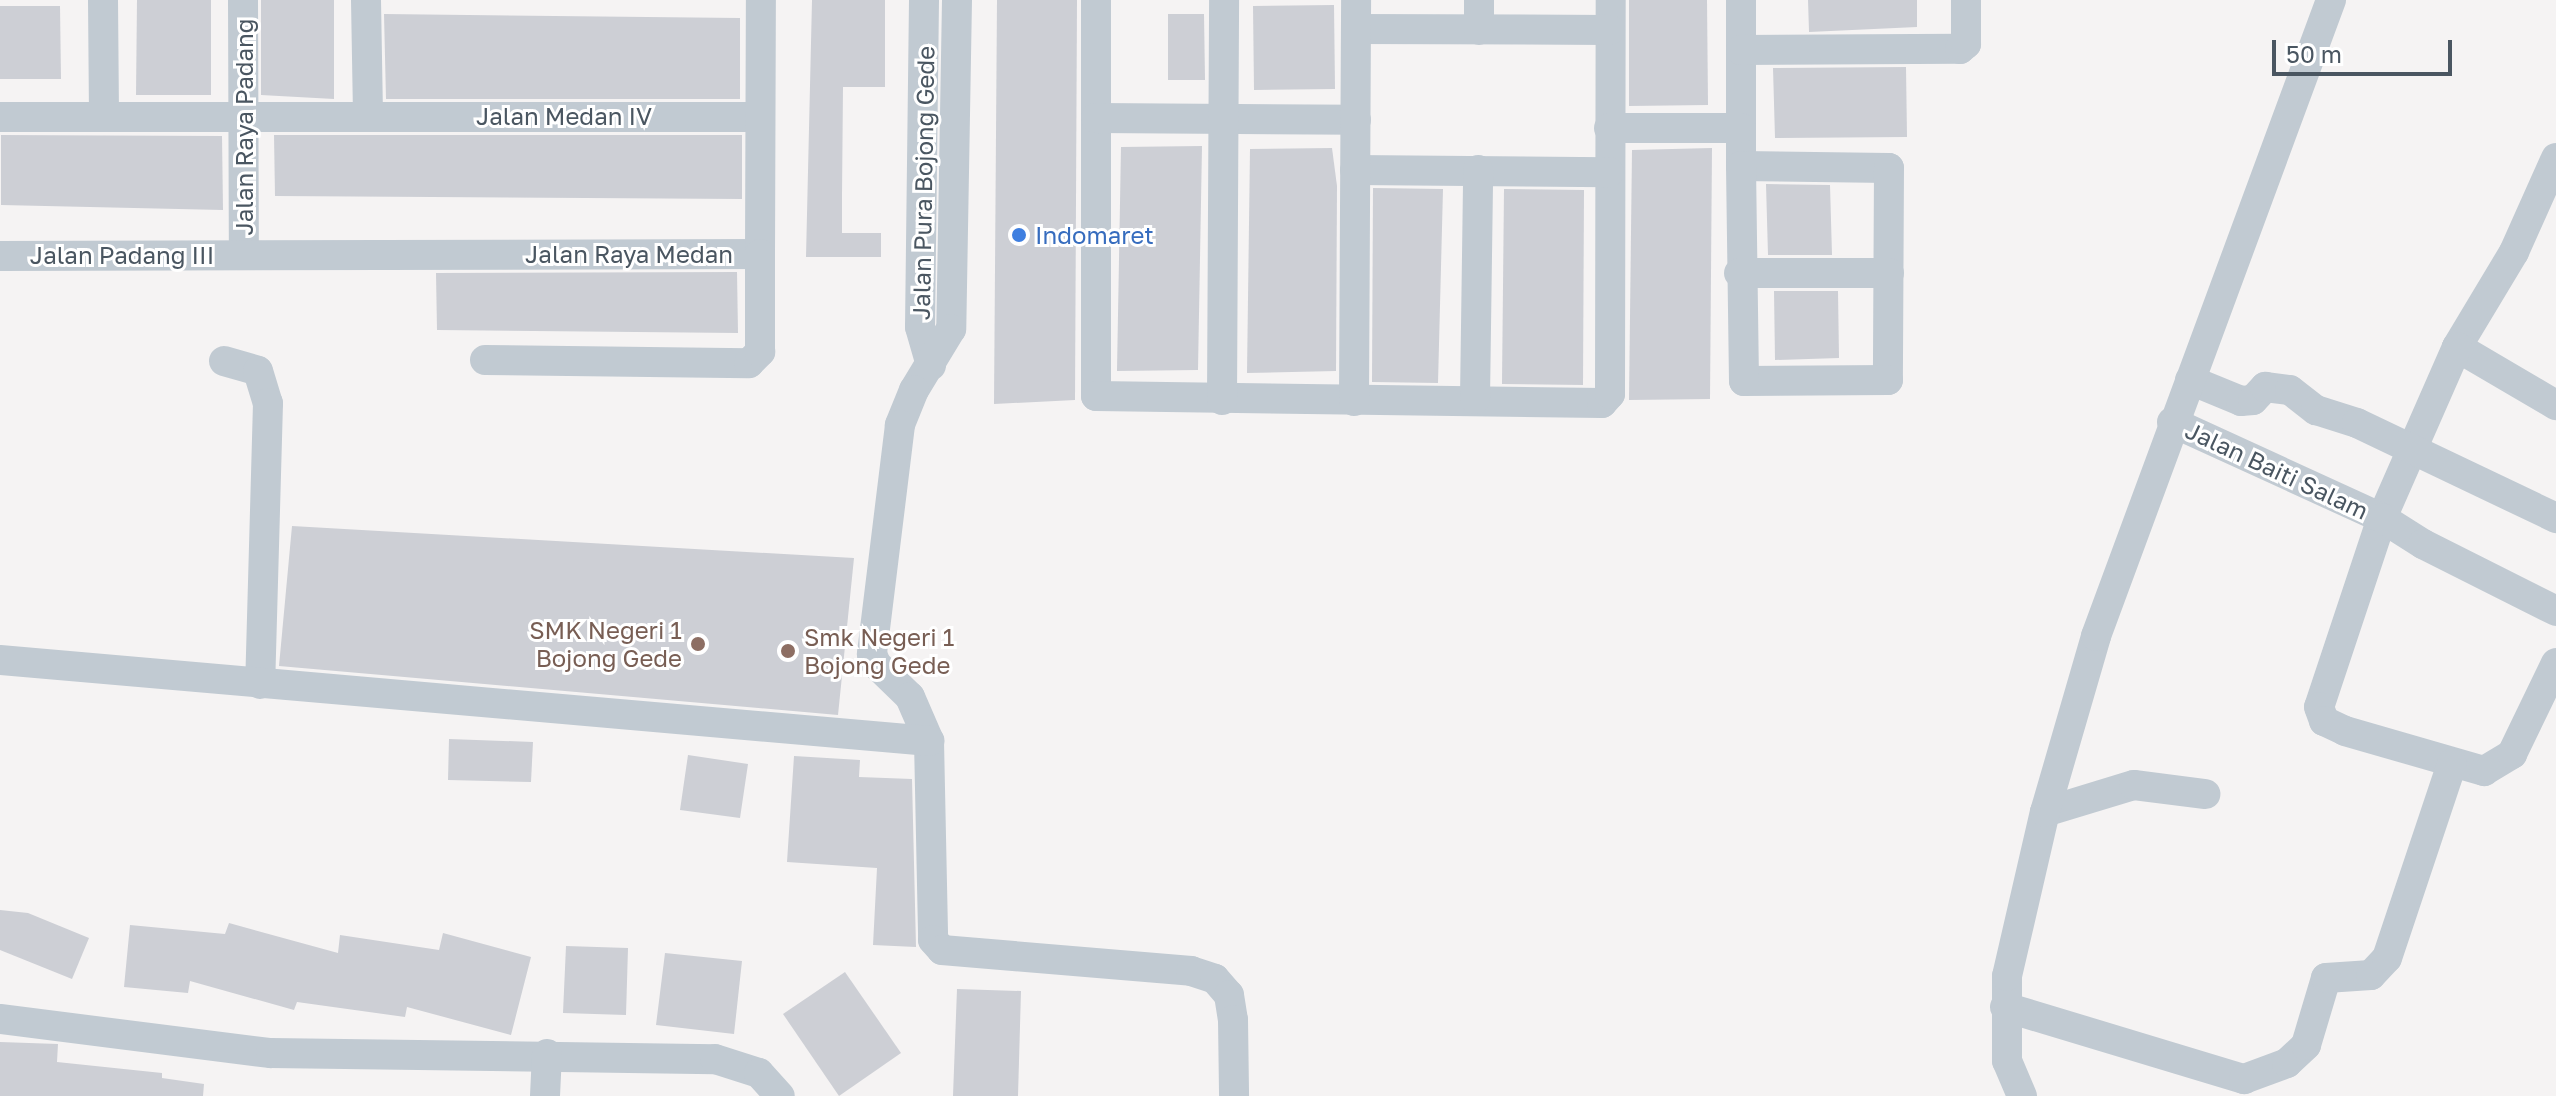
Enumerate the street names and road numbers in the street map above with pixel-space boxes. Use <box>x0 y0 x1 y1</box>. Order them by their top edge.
street label: Jalan Raya Padang <box>230 18 258 236</box>
street label: Jalan Pura Bojong Gede <box>906 46 940 320</box>
street label: Jalan Medan IV <box>476 102 652 130</box>
street label: Jalan Raya Medan <box>525 240 733 268</box>
street label: Jalan Padang III <box>30 241 214 269</box>
street label: Jalan Baiti Salam <box>2181 415 2373 525</box>

